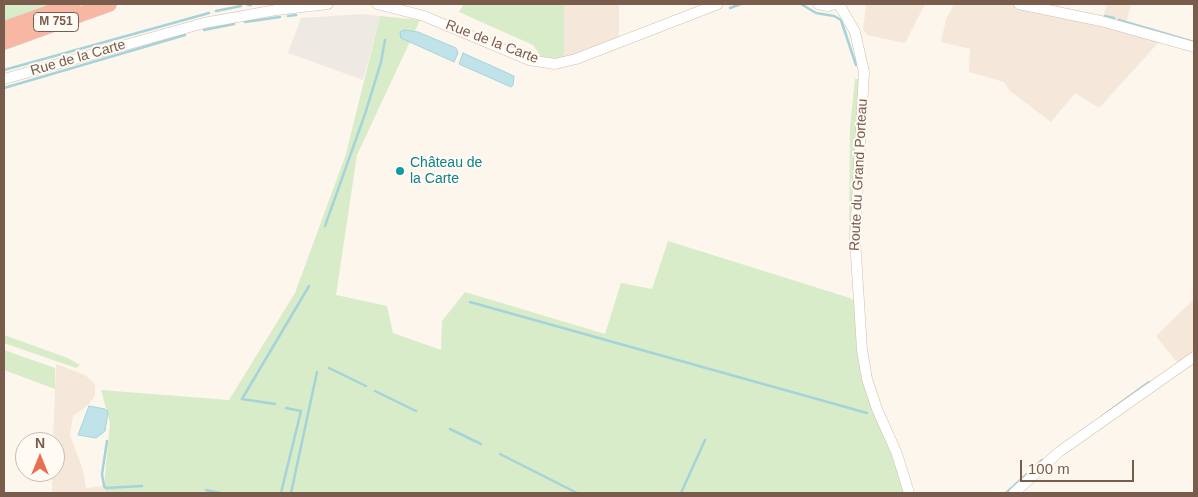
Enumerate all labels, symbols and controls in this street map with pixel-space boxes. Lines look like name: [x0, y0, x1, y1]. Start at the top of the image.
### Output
road number: M 751: [34, 13, 78, 32]
street label: Rue de la Carte: [443, 17, 541, 67]
street label: Rue de la Carte: [29, 36, 127, 80]
street label: Route du Grand Porteau: [847, 98, 871, 252]
place label: Château de la Carte: [410, 155, 482, 188]
marker: Château de la Carte: [394, 165, 406, 177]
north arrow: [15, 432, 65, 482]
text: N: [35, 435, 45, 451]
scale bar: [1023, 450, 1137, 482]
text: 100 m: [1028, 460, 1070, 477]

